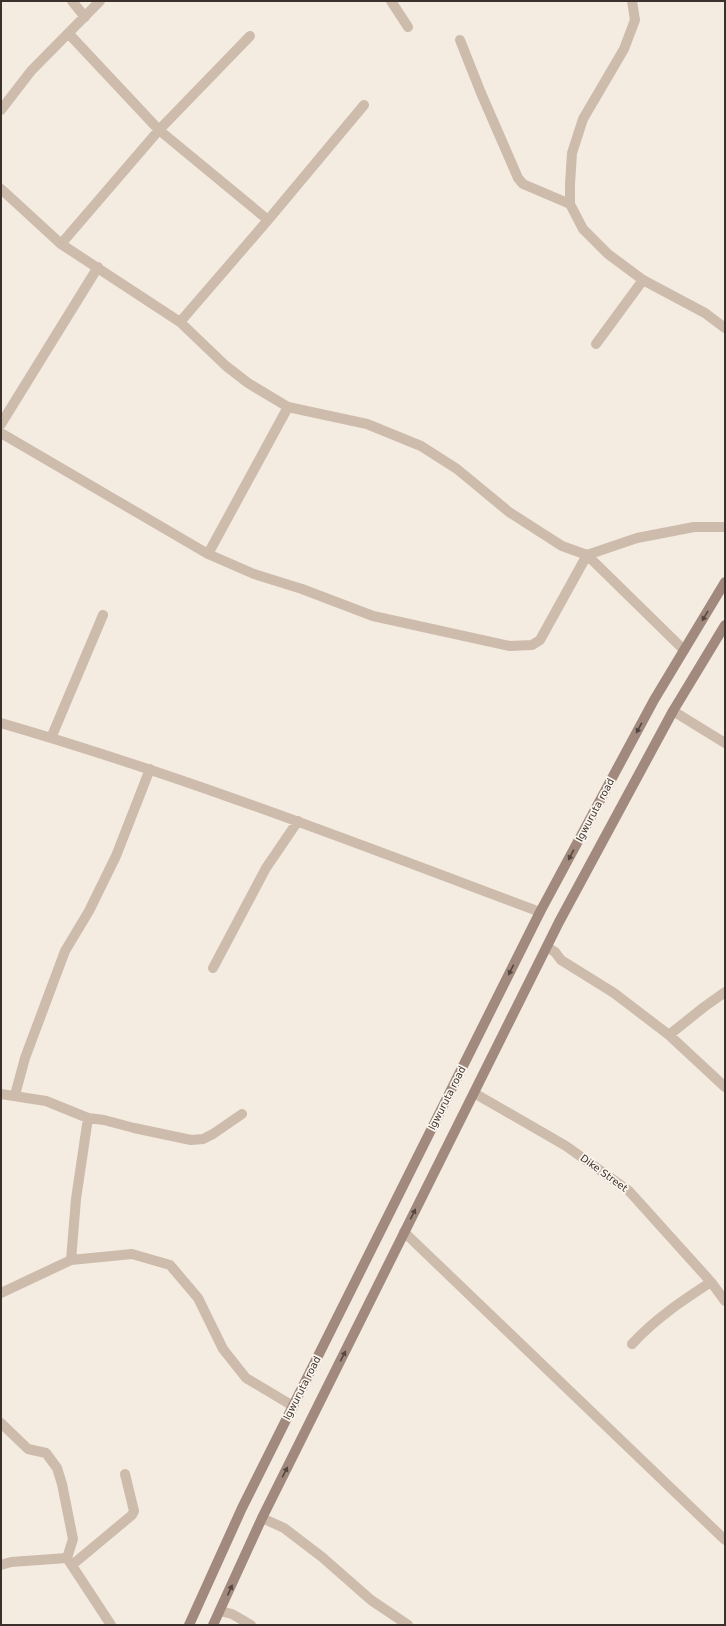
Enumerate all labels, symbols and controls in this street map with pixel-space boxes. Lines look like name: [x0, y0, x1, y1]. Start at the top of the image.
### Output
one-way arrow: [701, 610, 708, 622]
one-way arrow: [636, 722, 642, 734]
street label: Igwuruta road: [574, 777, 616, 843]
one-way arrow: [567, 849, 574, 860]
one-way arrow: [508, 964, 514, 976]
street label: Igwuruta road: [426, 1064, 468, 1132]
street label: Dike Street: [578, 1152, 630, 1194]
one-way arrow: [410, 1209, 417, 1220]
one-way arrow: [340, 1350, 346, 1361]
street label: Igwuruta road: [281, 1354, 323, 1422]
one-way arrow: [282, 1466, 288, 1478]
one-way arrow: [227, 1583, 233, 1595]

